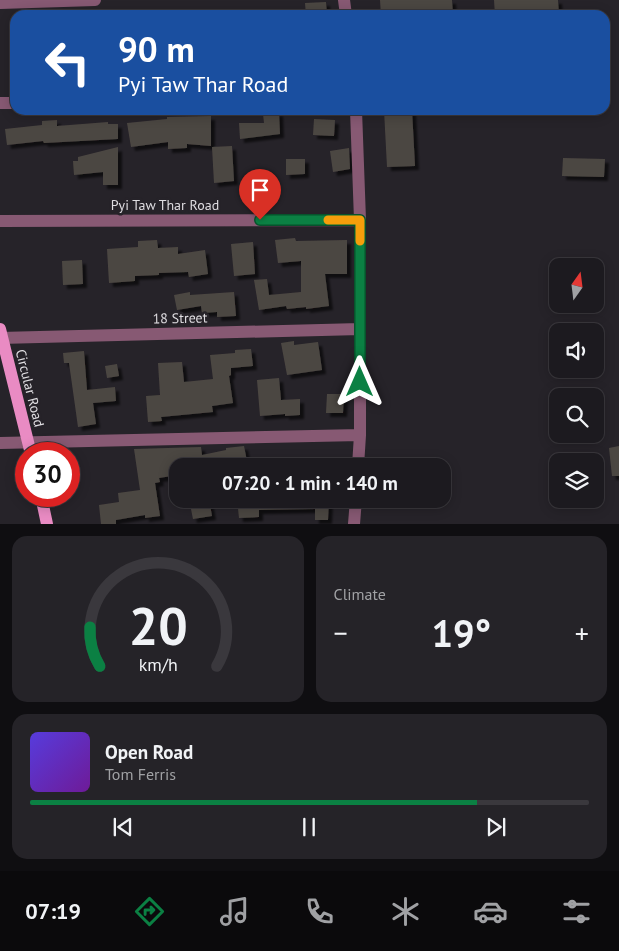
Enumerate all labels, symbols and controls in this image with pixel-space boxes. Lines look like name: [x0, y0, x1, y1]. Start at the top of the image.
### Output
text: 90 m: [118, 26, 195, 72]
icon: left: [35, 30, 100, 95]
text: Pyi Taw Thar Road: [118, 70, 288, 98]
pin: [239, 169, 281, 220]
icon: arrive: [246, 176, 274, 204]
street label: Pyi Taw Thar Road: [111, 196, 219, 214]
north arrow: [549, 258, 604, 312]
map controls: [549, 258, 604, 508]
street label: 18 Street: [152, 309, 208, 327]
button: sound: [549, 323, 604, 378]
street label: Circular Road: [12, 347, 48, 429]
position arrow: [333, 355, 385, 407]
button: search: [549, 388, 604, 443]
speed limit sign: 30: [15, 442, 80, 507]
button: layers: [549, 453, 604, 508]
text: 07:20 · 1 min · 140 m: [222, 471, 398, 495]
text: Climate: [334, 584, 386, 604]
text: 20: [128, 592, 187, 659]
text: 19°: [431, 608, 491, 657]
text: −: [334, 614, 348, 651]
text: +: [575, 614, 589, 651]
text: km/h: [138, 653, 177, 676]
text: Open Road: [105, 740, 193, 764]
text: Tom Ferris: [105, 764, 176, 784]
icon: previous: [109, 813, 137, 841]
icon: pause: [295, 813, 323, 841]
icon: next: [482, 813, 510, 841]
icon: directions: [132, 894, 167, 929]
icon: music: [217, 894, 252, 929]
icon: phone: [302, 894, 337, 929]
icon: climate: [388, 894, 423, 929]
icon: car: [473, 894, 508, 929]
icon: filters: [559, 894, 594, 929]
text: 07:19: [25, 897, 81, 925]

